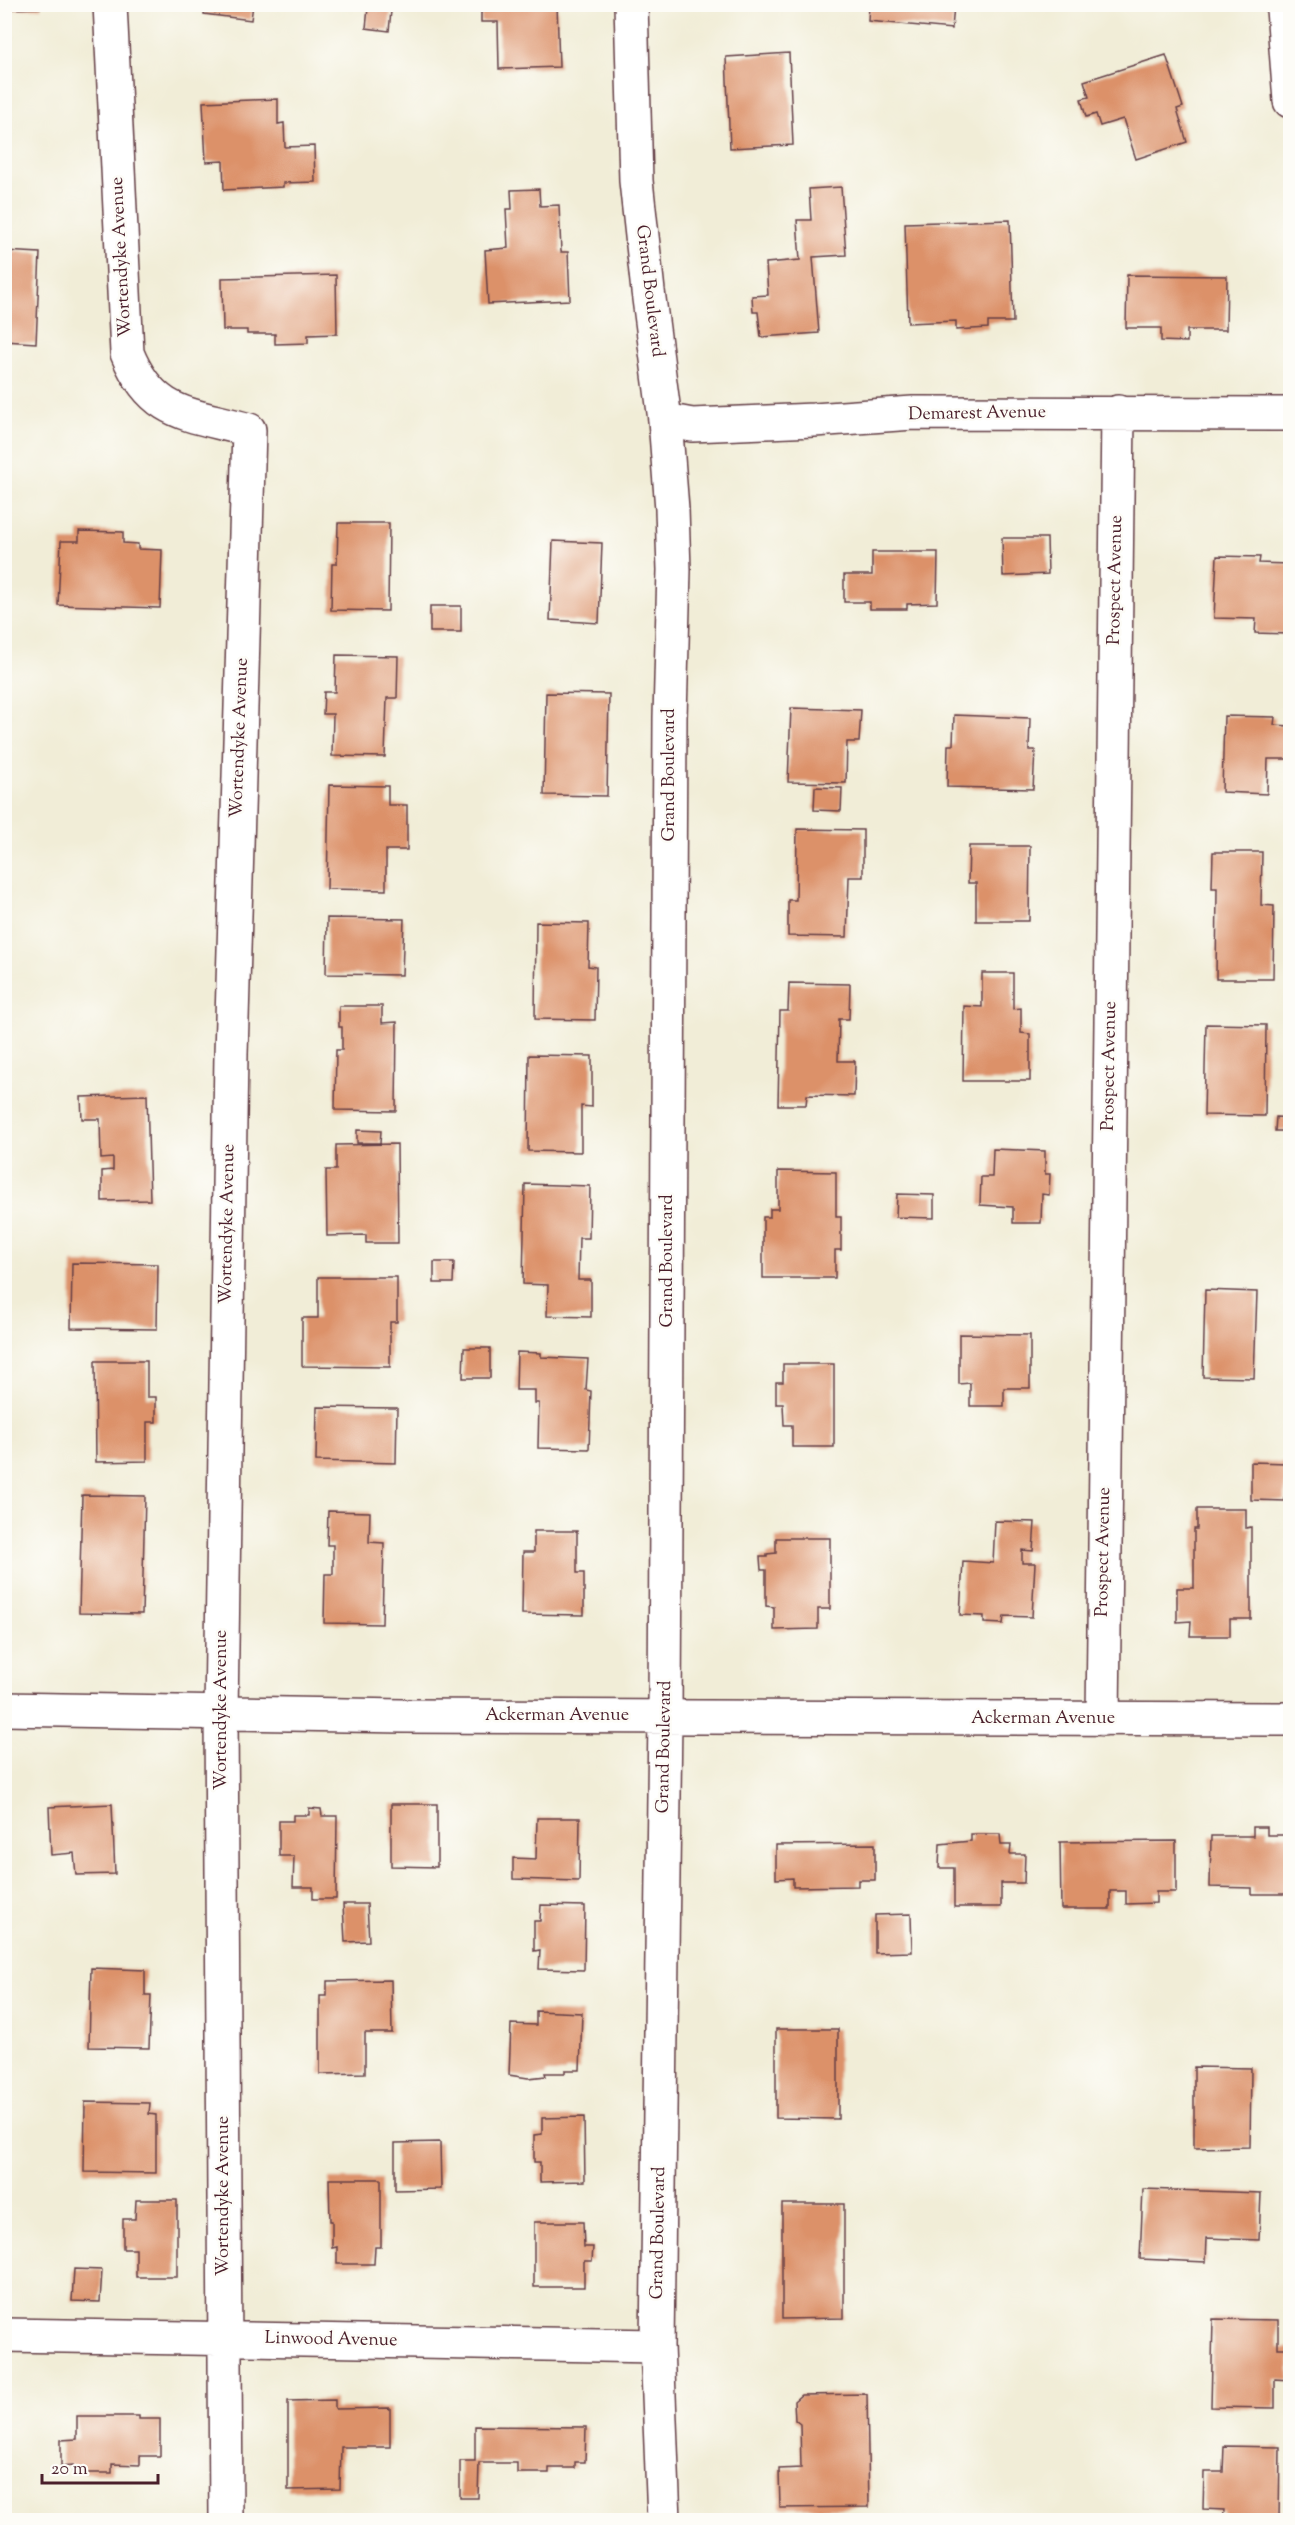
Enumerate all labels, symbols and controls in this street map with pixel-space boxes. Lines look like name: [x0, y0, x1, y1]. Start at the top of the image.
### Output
street label: Wortendyke Avenue: [105, 176, 139, 338]
street label: Grand Boulevard: [628, 223, 670, 359]
street label: Demarest Avenue: [908, 400, 1046, 428]
street label: Prospect Avenue: [1102, 515, 1130, 645]
street label: Wortendyke Avenue: [224, 657, 256, 819]
street label: Grand Boulevard: [657, 708, 683, 842]
street label: Prospect Avenue: [1096, 1001, 1124, 1131]
street label: Wortendyke Avenue: [214, 1144, 242, 1304]
street label: Grand Boulevard: [655, 1194, 681, 1328]
street label: Prospect Avenue: [1090, 1487, 1118, 1617]
street label: Wortendyke Avenue: [209, 1630, 235, 1790]
street label: Grand Boulevard: [651, 1680, 679, 1814]
street label: Ackerman Avenue: [485, 1703, 629, 1729]
street label: Ackerman Avenue: [971, 1706, 1115, 1732]
street label: Wortendyke Avenue: [211, 2116, 237, 2276]
street label: Grand Boulevard: [645, 2166, 673, 2300]
street label: Linwood Avenue: [264, 2326, 398, 2354]
scale bar: [42, 2447, 158, 2485]
text: 20 m: [51, 2457, 88, 2483]

